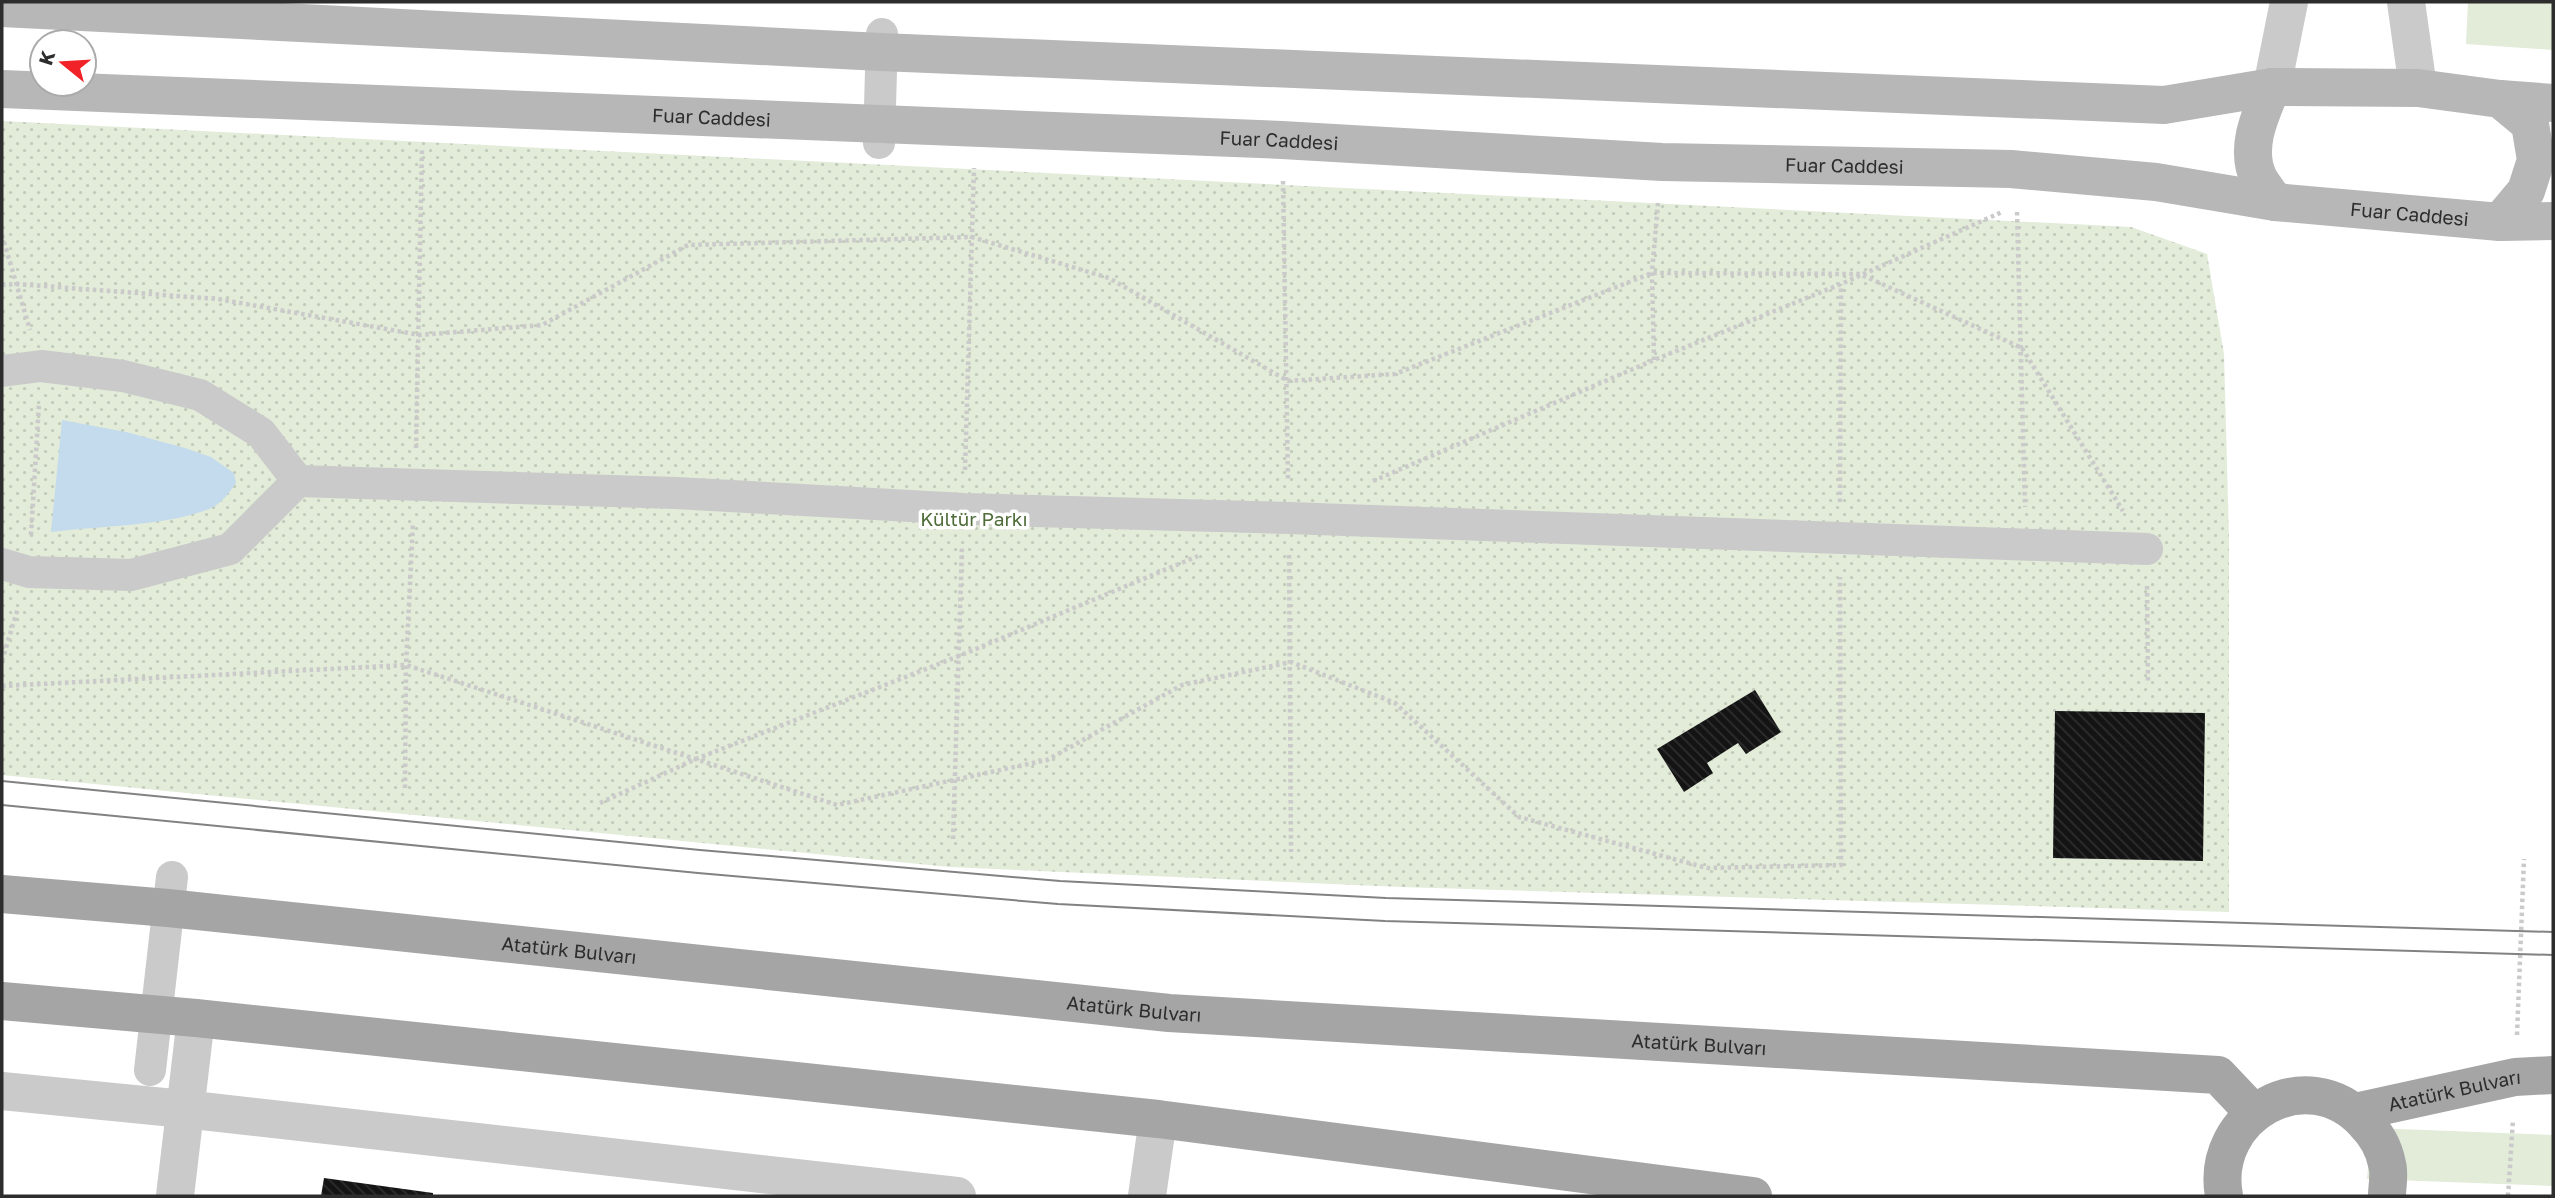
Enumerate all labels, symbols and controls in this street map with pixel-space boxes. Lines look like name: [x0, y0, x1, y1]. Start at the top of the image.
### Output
north arrow: [28, 28, 98, 98]
text: K: [33, 47, 59, 68]
street label: Fuar Caddesi: [652, 103, 771, 131]
street label: Fuar Caddesi: [1219, 126, 1339, 154]
street label: Fuar Caddesi: [1785, 152, 1904, 178]
street label: Fuar Caddesi: [2349, 197, 2470, 230]
park label: Kültür Parkı: [920, 507, 1028, 530]
street label: Atatürk Bulvarı: [501, 931, 638, 968]
street label: Atatürk Bulvarı: [1066, 990, 1202, 1026]
street label: Atatürk Bulvarı: [1631, 1028, 1767, 1059]
street label: Atatürk Bulvarı: [2386, 1065, 2522, 1115]

